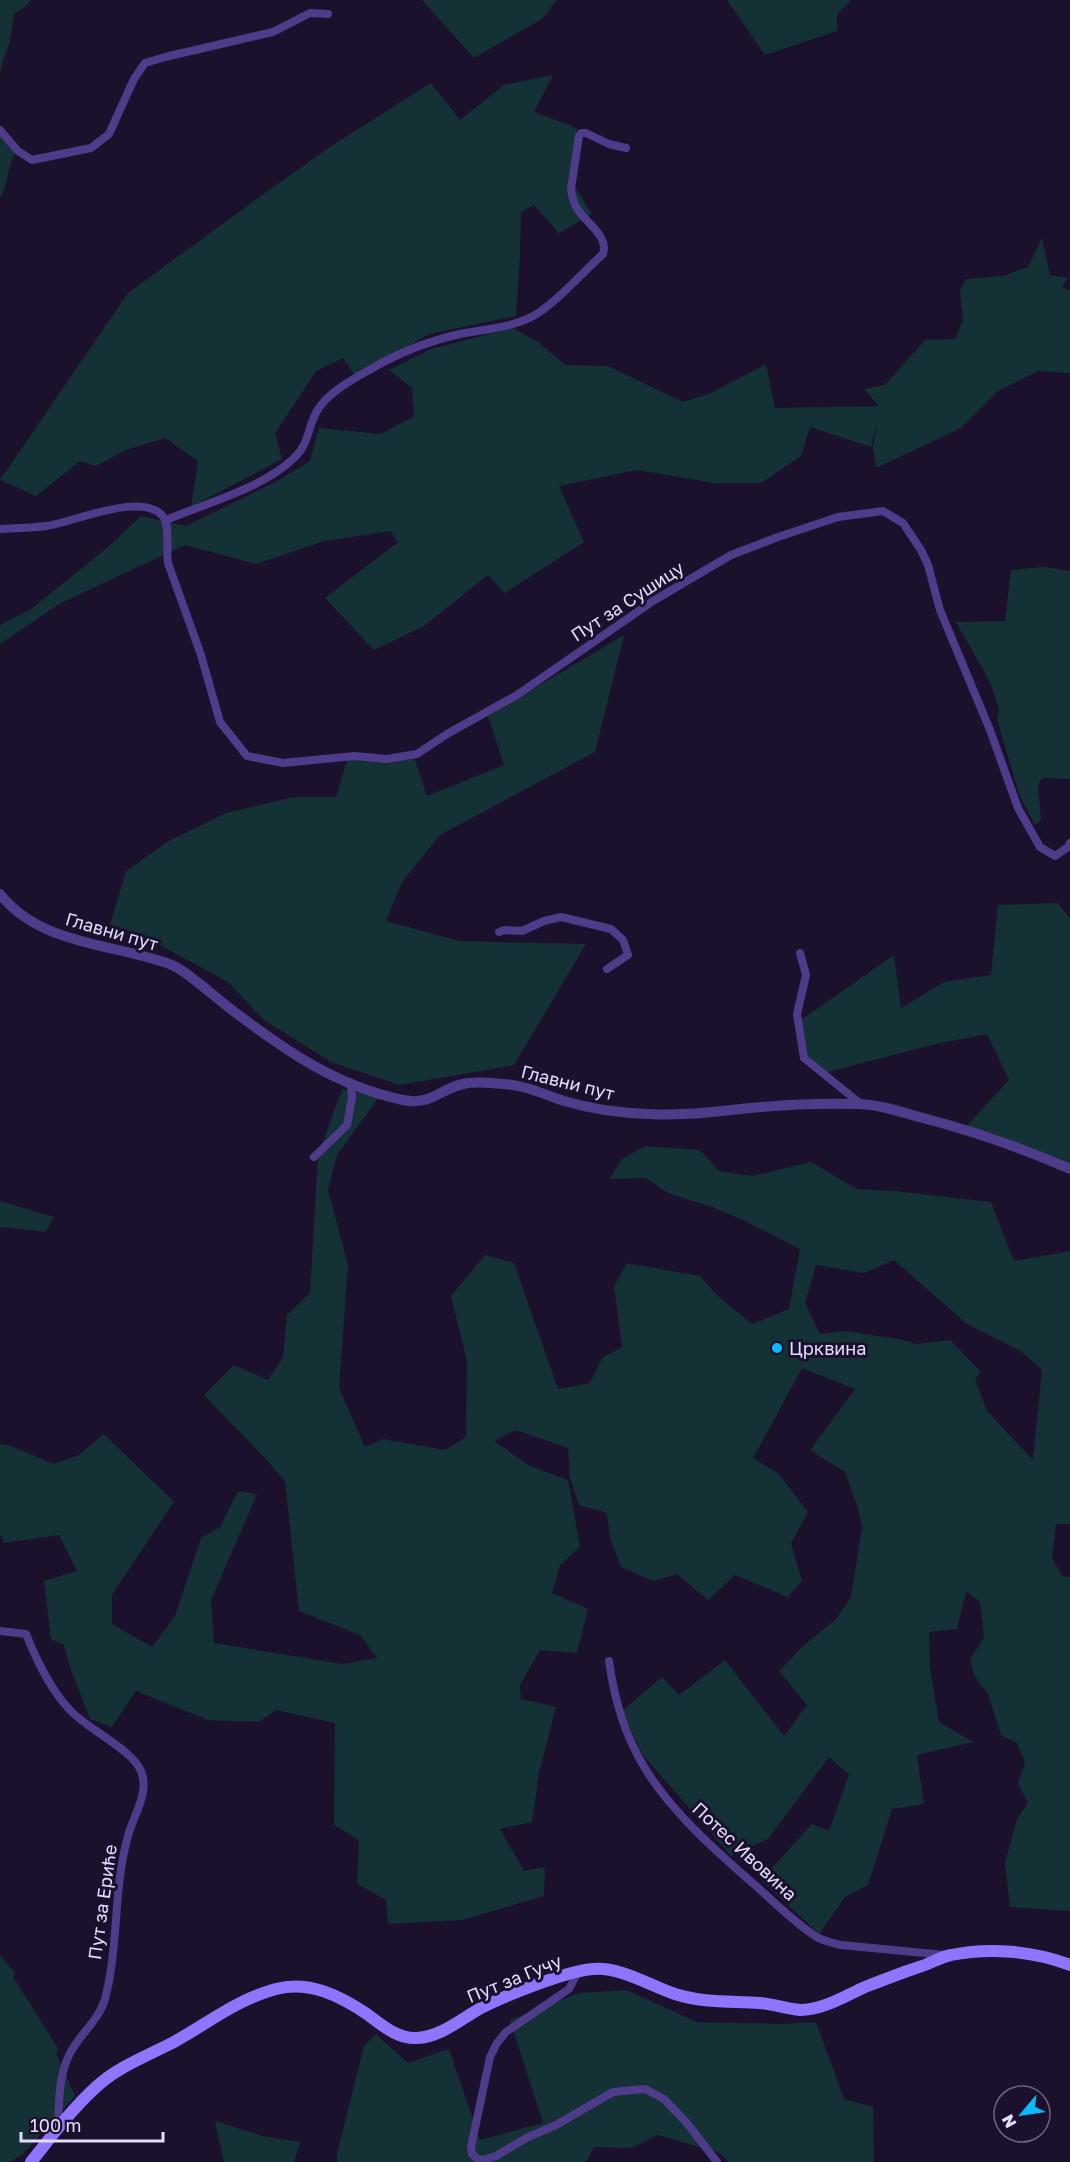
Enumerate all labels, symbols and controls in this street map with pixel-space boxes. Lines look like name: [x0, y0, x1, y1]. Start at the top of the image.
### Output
street label: Пут за Сушицу: [566, 556, 688, 646]
street label: Главни пут: [63, 907, 161, 955]
street label: Главни пут: [519, 1060, 617, 1104]
place label: Црквина: [789, 1337, 867, 1359]
marker: Црквина: [770, 1341, 784, 1355]
street label: Потес Ивовина: [688, 1797, 802, 1905]
street label: Пут за Ериће: [83, 1843, 121, 1961]
street label: Пут за Гучу: [463, 1949, 565, 2007]
north arrow: [992, 2084, 1052, 2144]
scale bar: [21, 2105, 164, 2143]
text: N: [997, 2111, 1021, 2131]
text: 100 m: [30, 2114, 81, 2136]

